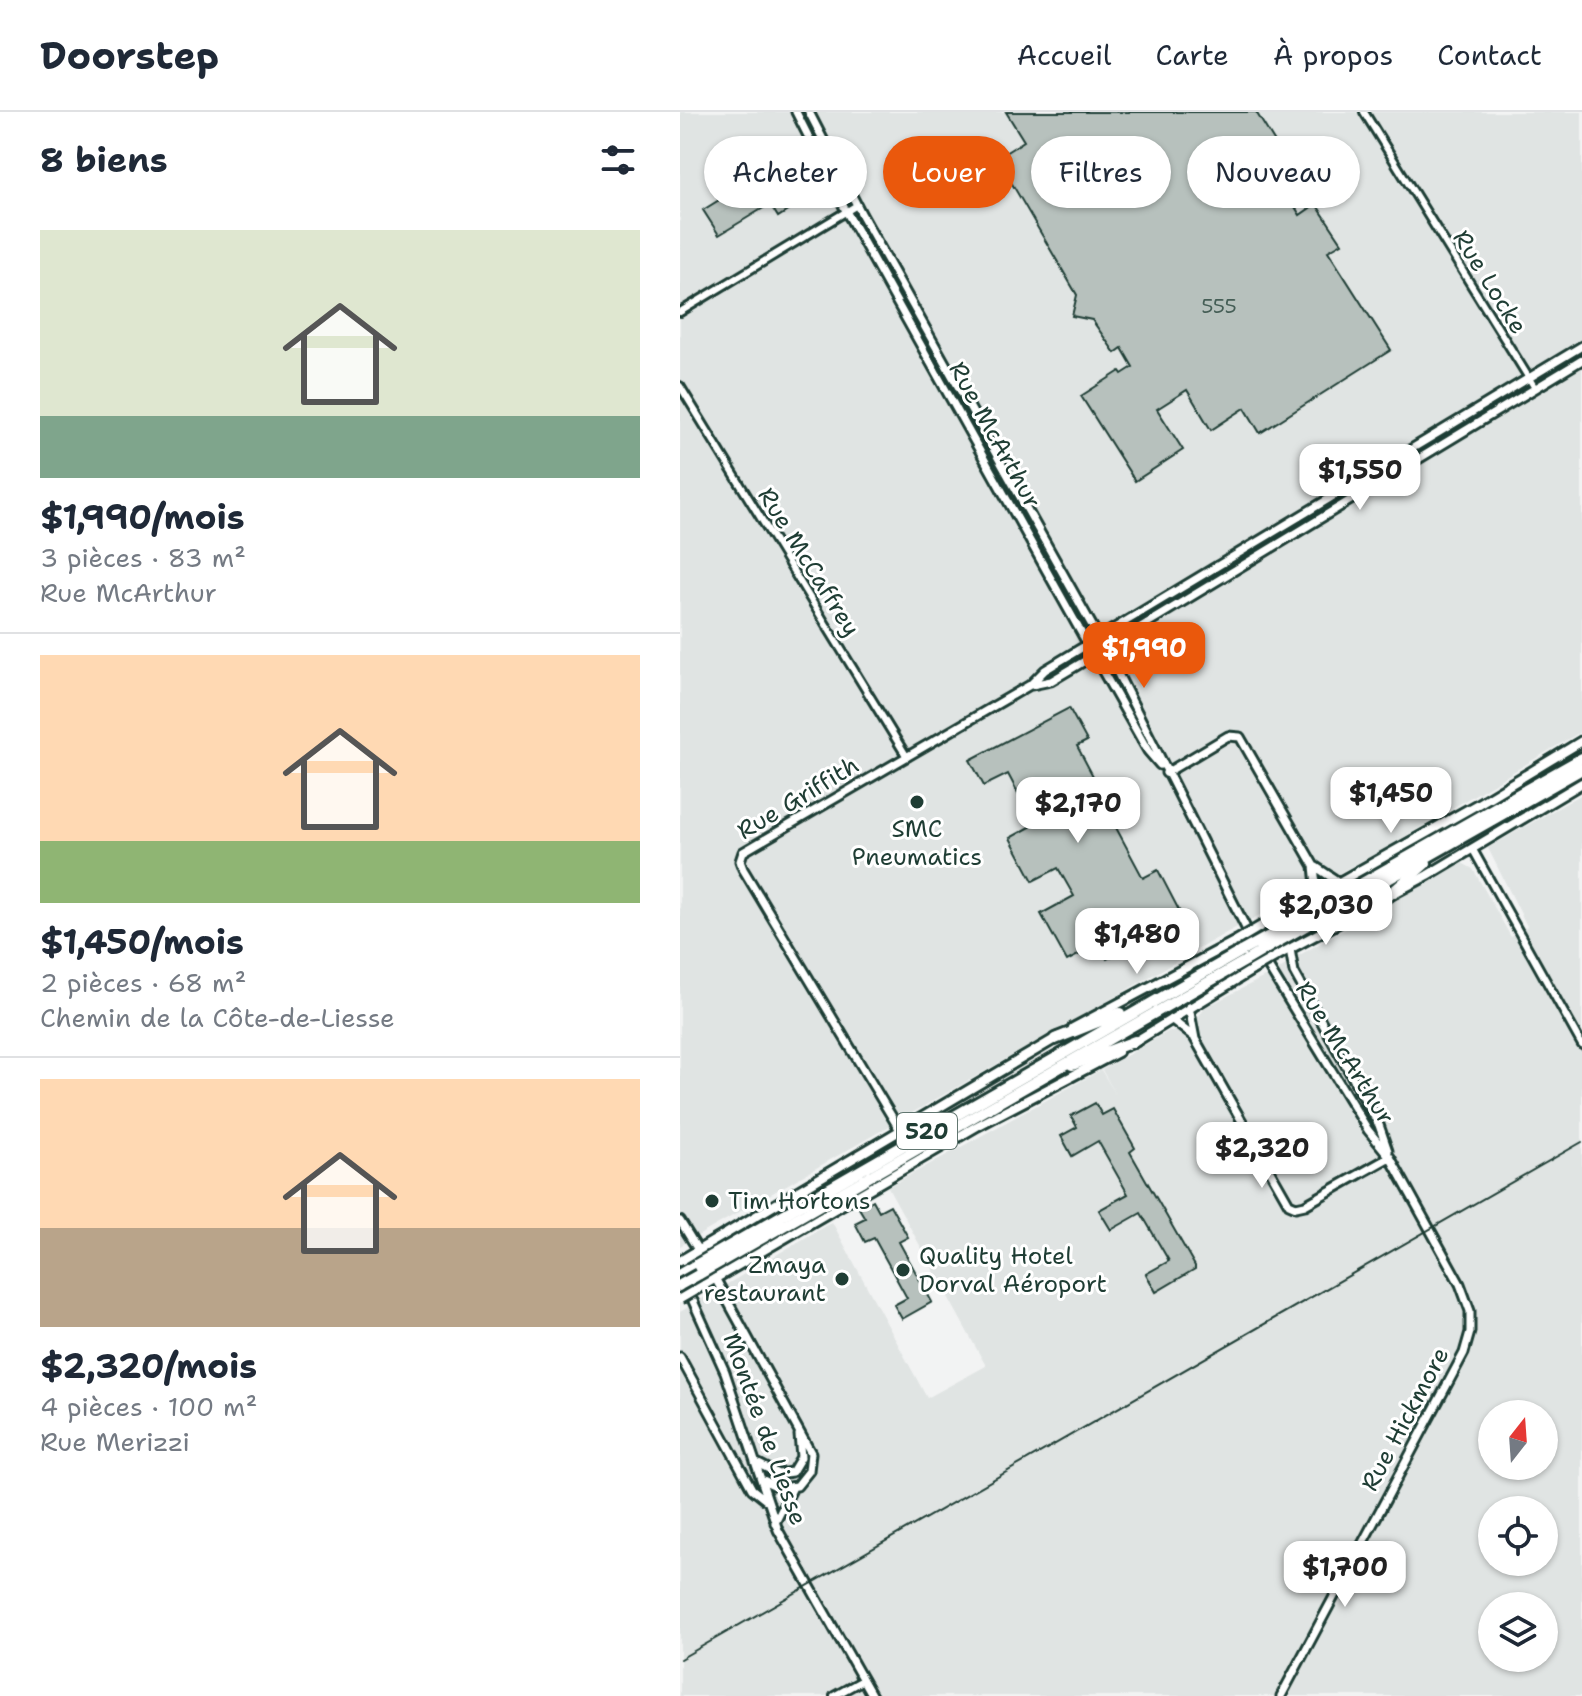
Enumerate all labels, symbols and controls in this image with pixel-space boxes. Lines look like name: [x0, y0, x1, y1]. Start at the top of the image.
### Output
text: Doorstep: [40, 30, 219, 81]
text: Accueil: [1017, 36, 1111, 74]
text: Carte: [1155, 36, 1229, 74]
text: À propos: [1273, 36, 1393, 74]
text: Contact: [1437, 36, 1542, 74]
chip: Acheter: [704, 136, 867, 208]
chip: Louer: [883, 136, 1015, 208]
chip: Filtres: [1031, 136, 1171, 208]
chip: Nouveau: [1187, 136, 1360, 208]
text: 8 biens: [40, 137, 168, 183]
icon: filters: [596, 138, 640, 182]
street label: Rue Locke: [1445, 224, 1535, 340]
icon: home: [268, 282, 412, 426]
house number: 555: [1201, 293, 1237, 319]
street label: Rue McArthur: [941, 356, 1049, 514]
pin: $1,550: [1295, 444, 1425, 512]
text: $1,550: [1317, 452, 1403, 487]
street label: Rue McCaffrey: [750, 482, 868, 642]
text: $1,990/mois: [40, 494, 245, 540]
text: 3 pièces · 83 m²: [40, 540, 246, 575]
text: Rue McArthur: [40, 575, 217, 610]
pin: $1,990: [1079, 622, 1209, 690]
text: $1,990: [1101, 630, 1187, 665]
icon: home: [268, 707, 412, 851]
street label: Rue Griffith: [731, 749, 865, 847]
pin: $1,450: [1326, 767, 1456, 835]
text: $1,450: [1348, 775, 1434, 810]
pin: $2,170: [1013, 777, 1143, 845]
text: $2,170: [1034, 785, 1122, 820]
marker: SMC Pneumatics: [908, 793, 926, 811]
place label: SMC Pneumatics: [852, 813, 982, 873]
pin: $2,030: [1261, 879, 1391, 947]
text: $2,030: [1278, 887, 1374, 922]
pin: $1,480: [1072, 908, 1202, 976]
text: $1,480: [1093, 916, 1181, 951]
text: $1,450/mois: [40, 919, 244, 965]
text: 2 pièces · 68 m²: [40, 965, 246, 1000]
street label: Rue McArthur: [1288, 975, 1402, 1131]
text: Chemin de la Côte-de-Liesse: [40, 1000, 395, 1035]
road number: 520: [897, 1113, 957, 1149]
pin: $2,320: [1197, 1122, 1327, 1190]
text: $2,320: [1214, 1130, 1310, 1165]
icon: home: [268, 1131, 412, 1275]
place label: Tim Hortons: [728, 1185, 871, 1217]
marker: Tim Hortons: [703, 1192, 721, 1210]
place label: Quality Hotel Dorval Aéroport: [919, 1240, 1107, 1300]
place label: Zmaya restaurant: [703, 1249, 826, 1309]
marker: Quality Hotel Dorval Aéroport: [894, 1261, 912, 1279]
marker: Zmaya restaurant: [833, 1270, 851, 1288]
street label: Montée de Liesse: [715, 1329, 815, 1529]
street label: Rue Hickmore: [1354, 1342, 1456, 1496]
text: $2,320/mois: [40, 1343, 257, 1389]
text: 4 pièces · 100 m²: [40, 1389, 257, 1424]
north arrow: [1478, 1400, 1558, 1480]
map controls: [1478, 1400, 1558, 1672]
text: Rue Merizzi: [40, 1424, 190, 1459]
button: locate: [1478, 1496, 1558, 1576]
pin: $1,700: [1280, 1541, 1410, 1609]
text: $1,700: [1302, 1549, 1388, 1584]
button: layers: [1478, 1592, 1558, 1672]

